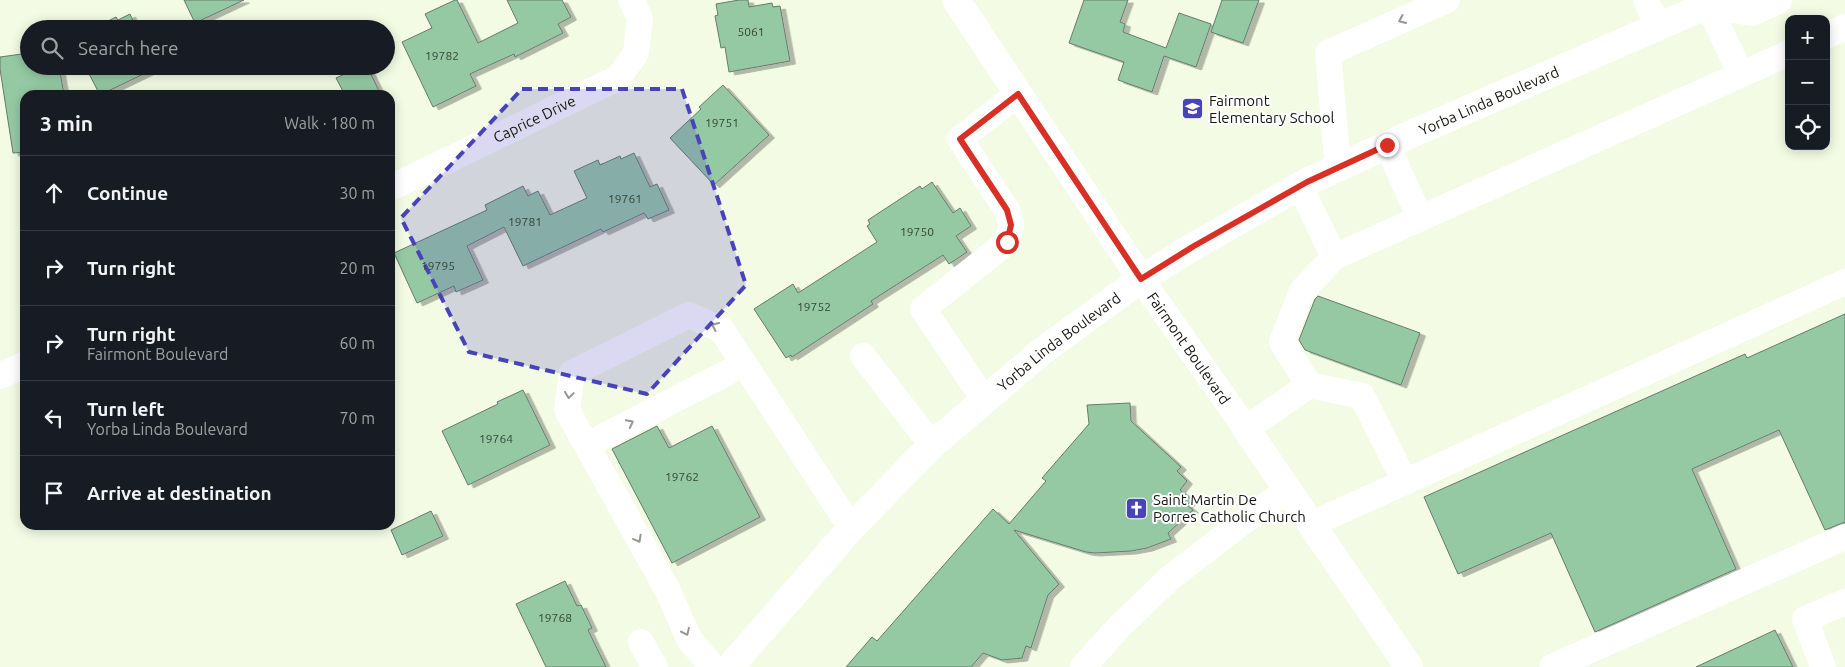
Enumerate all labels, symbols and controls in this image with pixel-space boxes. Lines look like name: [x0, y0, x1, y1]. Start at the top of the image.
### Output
one-way arrow: [1398, 14, 1407, 24]
map controls: [1785, 15, 1830, 150]
button: +: [1785, 15, 1830, 60]
search box: [20, 20, 395, 75]
house number: 5061: [737, 25, 765, 38]
icon: search: [38, 34, 66, 62]
text: Search here: [78, 37, 178, 59]
house number: 19782: [425, 49, 459, 62]
button: −: [1785, 60, 1830, 105]
street label: Yorba Linda Boulevard: [1416, 62, 1561, 138]
street label: Caprice Drive: [490, 91, 578, 146]
place label: Fairmont Elementary School: [1209, 92, 1335, 126]
school or university icon: Fairmont Elementary School: [1181, 97, 1205, 121]
button: locate: [1785, 105, 1830, 150]
text: 3 min: [40, 111, 93, 135]
text: Walk · 180 m: [284, 114, 375, 132]
house number: 19751: [705, 116, 739, 129]
route end: [1376, 134, 1399, 157]
icon: ahead: [40, 179, 68, 207]
text: Continue: [87, 182, 168, 204]
text: 30 m: [339, 184, 375, 202]
house number: 19761: [608, 192, 642, 205]
house number: 19781: [508, 215, 542, 228]
house number: 19750: [900, 225, 934, 238]
route start: [996, 231, 1019, 254]
icon: right: [40, 254, 68, 282]
text: Turn right: [87, 257, 175, 279]
text: 20 m: [339, 259, 375, 277]
house number: 19795: [421, 259, 455, 272]
street label: Yorba Linda Boulevard: [994, 289, 1123, 394]
street label: Fairmont Boulevard: [1144, 289, 1234, 407]
house number: 19752: [797, 300, 831, 313]
one-way arrow: [711, 322, 720, 333]
text: Turn right: [87, 323, 175, 345]
icon: right: [40, 329, 68, 357]
text: 60 m: [339, 334, 375, 352]
text: Fairmont Boulevard: [87, 345, 228, 363]
one-way arrow: [565, 390, 575, 399]
text: Turn left: [87, 398, 165, 420]
icon: left: [40, 404, 68, 432]
text: 70 m: [339, 409, 375, 427]
one-way arrow: [625, 419, 634, 429]
text: Yorba Linda Boulevard: [87, 420, 248, 438]
house number: 19764: [479, 432, 513, 445]
house number: 19762: [665, 470, 699, 483]
icon: arrive: [40, 479, 68, 507]
text: Arrive at destination: [87, 482, 272, 504]
place label: Saint Martin De Porres Catholic Church: [1153, 491, 1306, 525]
church icon: Saint Martin De Porres Catholic Church: [1125, 496, 1149, 520]
one-way arrow: [632, 533, 642, 542]
house number: 19768: [538, 611, 572, 624]
one-way arrow: [680, 627, 690, 636]

